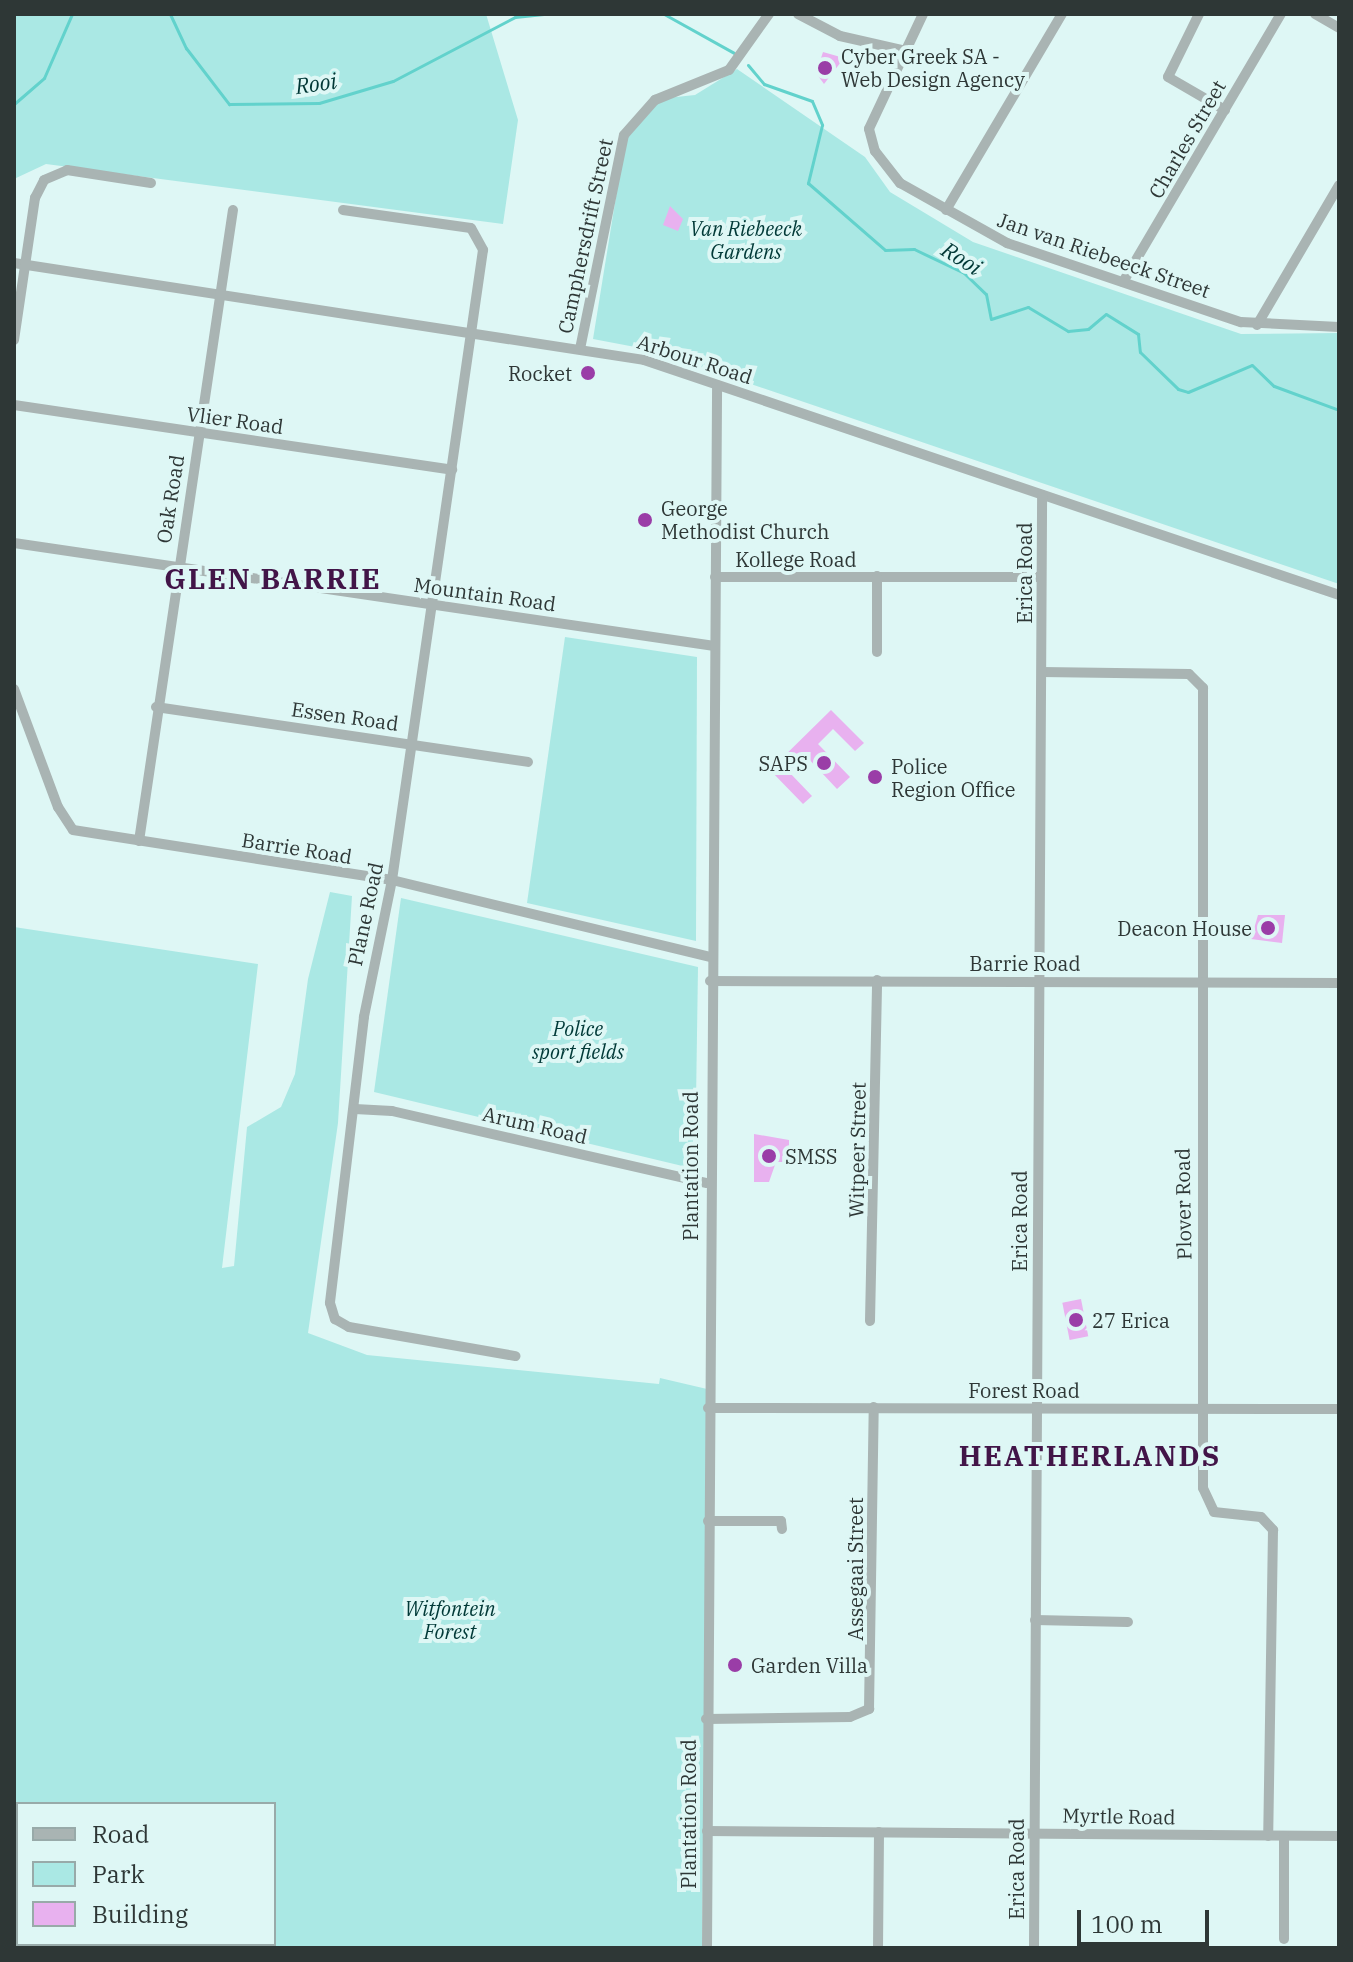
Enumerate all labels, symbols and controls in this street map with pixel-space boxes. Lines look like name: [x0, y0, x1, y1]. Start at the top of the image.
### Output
place label: Cyber Greek SA - Web Design Agency: [841, 44, 1025, 91]
marker: Cyber Greek SA - Web Design Agency: [816, 59, 834, 77]
water label: Rooi: [293, 67, 339, 99]
street label: Charles Street: [1143, 76, 1231, 202]
street label: Camphersdrift Street: [553, 136, 617, 336]
street label: Jan van Riebeeck Street: [995, 207, 1213, 303]
park label: Van Riebeeck Gardens: [690, 216, 802, 263]
water label: Rooi: [937, 236, 987, 280]
street label: Arbour Road: [634, 329, 756, 389]
place label: Rocket: [508, 361, 572, 385]
marker: Rocket: [579, 364, 597, 382]
street label: Vlier Road: [185, 401, 285, 439]
street label: Oak Road: [151, 453, 189, 545]
place label: George Methodist Church: [661, 496, 829, 543]
marker: George Methodist Church: [636, 511, 654, 529]
street label: Erica Road: [1012, 522, 1036, 624]
street label: Kollege Road: [735, 547, 857, 571]
district label: GLEN BARRIE: [164, 562, 382, 596]
street label: Mountain Road: [412, 572, 558, 616]
street label: Essen Road: [290, 697, 400, 735]
place label: SAPS: [758, 751, 808, 775]
marker: SAPS: [815, 754, 833, 772]
place label: Police Region Office: [891, 754, 1015, 801]
marker: Police Region Office: [866, 768, 884, 786]
street label: Barrie Road: [240, 827, 354, 869]
street label: Plane Road: [342, 860, 388, 968]
place label: Deacon House: [1117, 916, 1252, 940]
marker: Deacon House: [1259, 919, 1277, 937]
street label: Barrie Road: [969, 951, 1081, 975]
park label: Police sport fields: [532, 1017, 624, 1064]
street label: Witpeer Street: [844, 1082, 870, 1218]
street label: Plantation Road: [678, 1091, 702, 1241]
street label: Arum Road: [480, 1101, 590, 1149]
place label: SMSS: [785, 1144, 838, 1168]
marker: SMSS: [760, 1147, 778, 1165]
street label: Plover Road: [1170, 1148, 1196, 1260]
street label: Erica Road: [1007, 1170, 1031, 1272]
place label: 27 Erica: [1092, 1308, 1170, 1332]
marker: 27 Erica: [1067, 1311, 1085, 1329]
street label: Forest Road: [968, 1378, 1080, 1402]
district label: HEATHERLANDS: [959, 1439, 1221, 1473]
street label: Assegaai Street: [843, 1497, 867, 1641]
park label: Witfontein Forest: [404, 1596, 496, 1643]
place label: Garden Villa: [751, 1653, 868, 1677]
marker: Garden Villa: [726, 1656, 744, 1674]
street label: Plantation Road: [676, 1739, 700, 1889]
legend: [16, 1802, 276, 1946]
street label: Myrtle Road: [1062, 1803, 1176, 1829]
text: Road: [92, 1818, 149, 1850]
street label: Erica Road: [1004, 1818, 1028, 1920]
text: Park: [92, 1858, 144, 1890]
scale bar: [1081, 1894, 1213, 1944]
text: Building: [92, 1898, 188, 1930]
text: 100 m: [1091, 1908, 1163, 1940]

